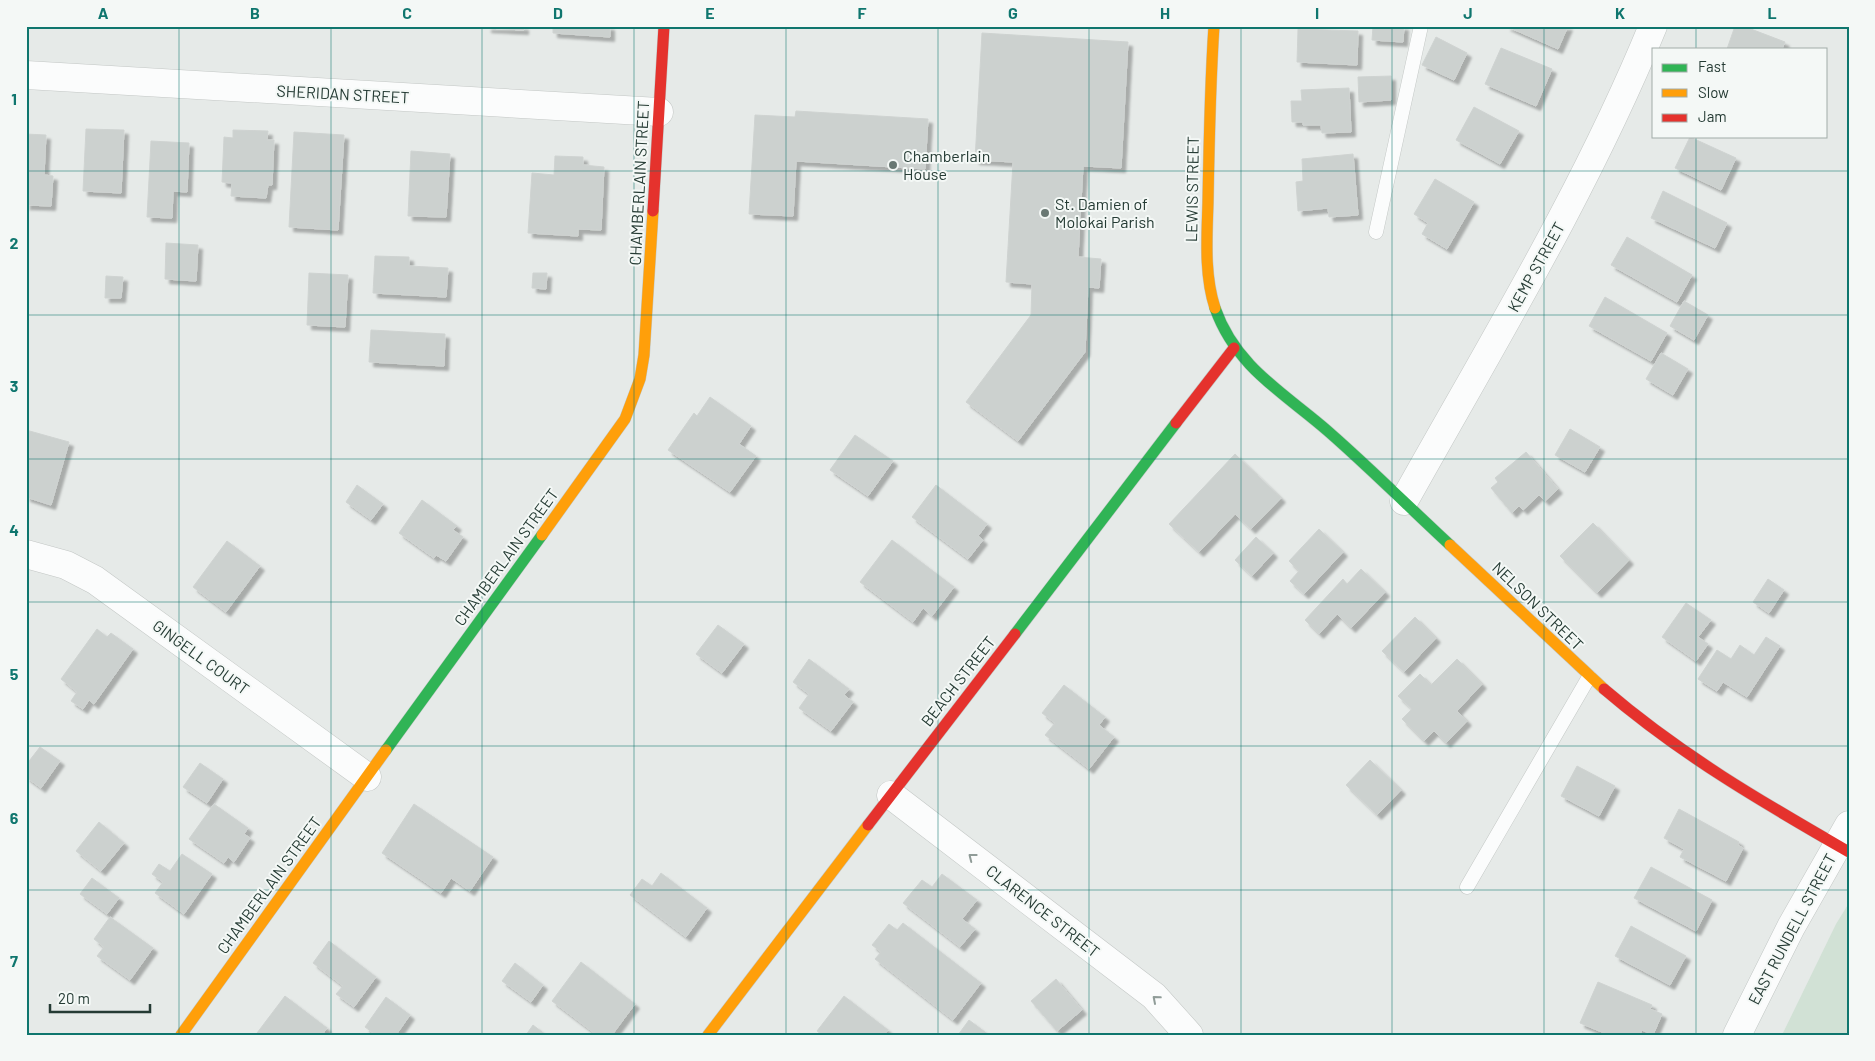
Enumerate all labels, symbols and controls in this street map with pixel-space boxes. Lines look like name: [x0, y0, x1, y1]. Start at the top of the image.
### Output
text: A: [98, 3, 109, 22]
text: B: [250, 3, 260, 22]
text: C: [402, 3, 412, 22]
text: D: [553, 3, 563, 22]
text: E: [705, 3, 715, 22]
text: F: [858, 3, 867, 22]
text: G: [1008, 3, 1018, 22]
text: H: [1160, 3, 1170, 22]
text: I: [1315, 3, 1319, 22]
text: J: [1463, 3, 1473, 22]
text: K: [1615, 3, 1625, 22]
text: L: [1767, 3, 1777, 22]
legend: [1652, 48, 1828, 138]
text: Fast: [1698, 57, 1726, 75]
street label: SHERIDAN STREET: [276, 81, 410, 106]
text: Slow: [1698, 83, 1729, 101]
text: 1: [11, 89, 17, 108]
street label: CHAMBERLAIN STREET: [625, 100, 652, 266]
text: Jam: [1698, 107, 1727, 125]
street label: LEWIS STREET: [1181, 136, 1202, 242]
place label: Chamberlain House: [903, 146, 990, 183]
marker: Chamberlain House: [887, 159, 899, 171]
place label: St. Damien of Molokai Parish: [1055, 194, 1155, 231]
marker: St. Damien of Molokai Parish: [1039, 207, 1051, 219]
street label: KEMP STREET: [1503, 218, 1568, 315]
text: 2: [10, 233, 19, 252]
text: 3: [10, 376, 18, 395]
street label: CHAMBERLAIN STREET: [449, 484, 562, 629]
text: 4: [9, 520, 19, 539]
street label: NELSON STREET: [1489, 557, 1588, 654]
street label: GINGELL COURT: [149, 615, 253, 698]
street label: BEACH STREET: [917, 632, 999, 729]
text: 5: [10, 664, 19, 683]
text: 6: [10, 808, 19, 827]
street label: CHAMBERLAIN STREET: [212, 812, 325, 957]
street label: EAST RUNDELL STREET: [1744, 850, 1839, 1007]
one-way arrow: [969, 854, 978, 862]
street label: CLARENCE STREET: [983, 861, 1104, 961]
text: 7: [10, 951, 18, 970]
scale bar: [50, 981, 150, 1013]
text: 20 m: [58, 989, 90, 1007]
one-way arrow: [1153, 996, 1162, 1004]

